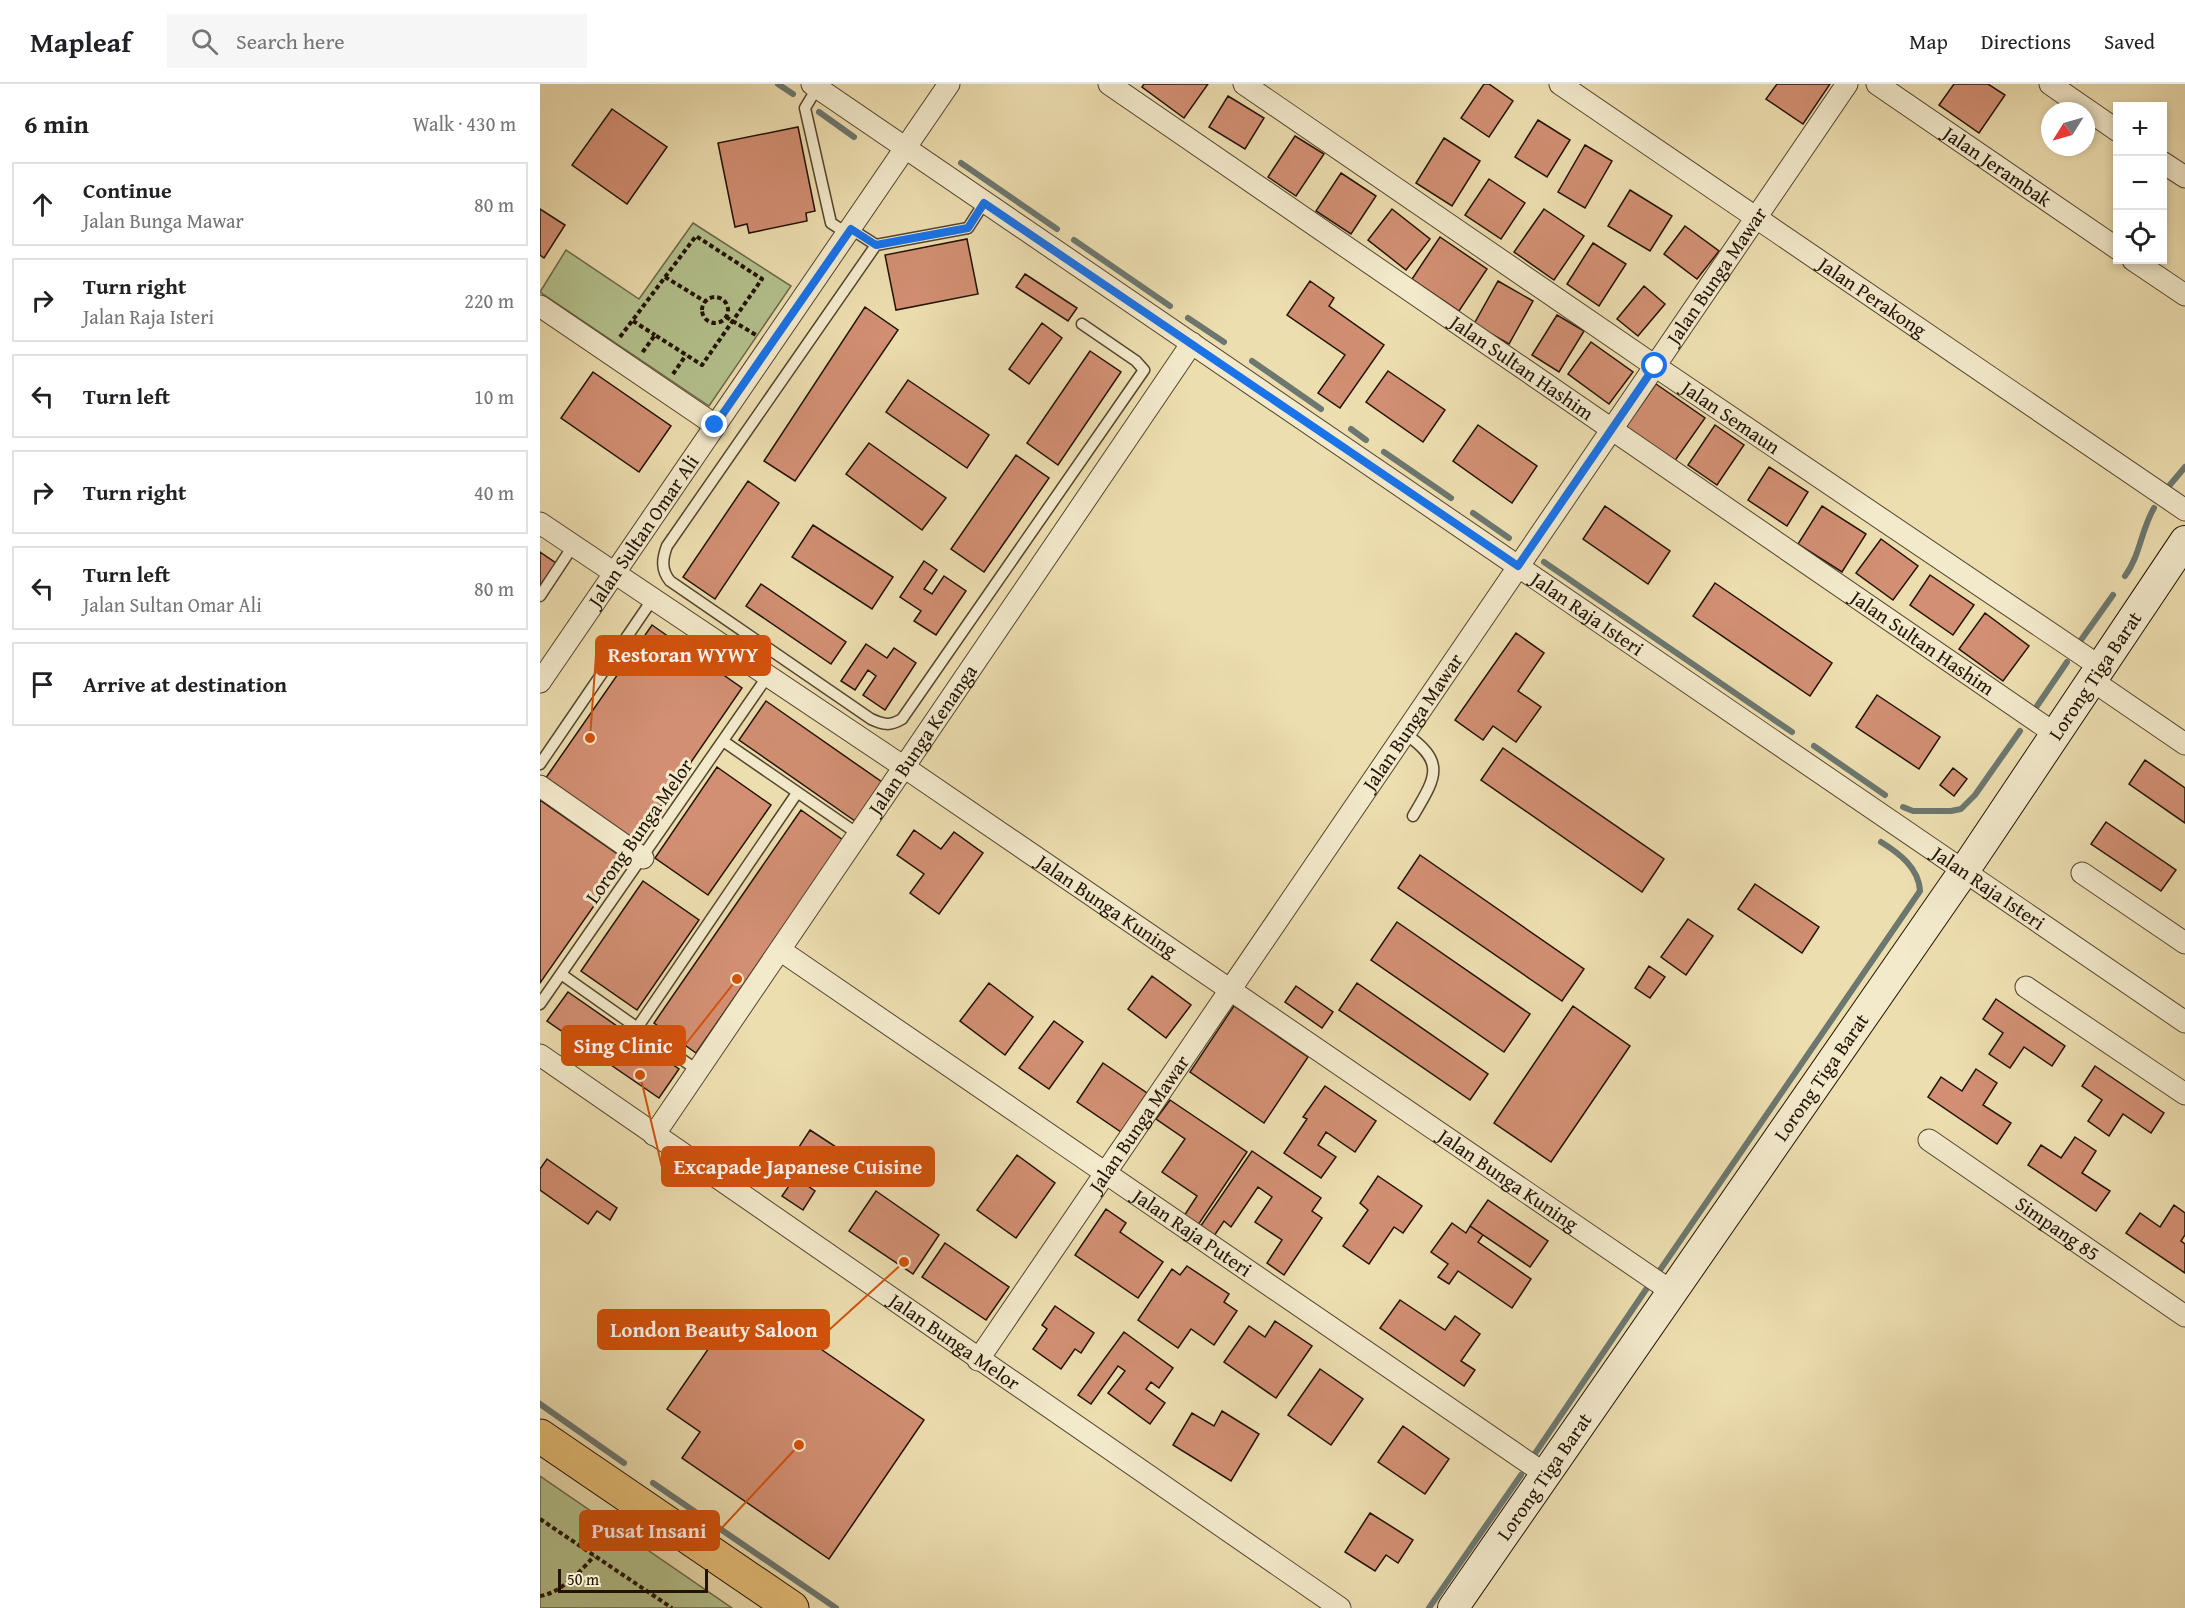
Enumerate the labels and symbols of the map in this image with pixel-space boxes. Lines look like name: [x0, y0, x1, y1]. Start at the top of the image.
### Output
north arrow: [2041, 102, 2095, 156]
street label: Jalan Jerambak: [1935, 117, 2059, 214]
street label: Jalan Bunga Mawar: [1657, 201, 1773, 352]
street label: Jalan Perakong: [1810, 248, 1933, 344]
street label: Jalan Sultan Hashim: [1442, 306, 1601, 427]
route start: [1641, 352, 1667, 378]
street label: Jalan Semaun: [1674, 371, 1786, 461]
route end: [701, 411, 727, 437]
street label: Jalan Sultan Omar Ali: [579, 448, 706, 615]
street label: Jalan Raja Isteri: [1523, 563, 1650, 662]
street label: Jalan Sultan Hashim: [1843, 581, 2001, 702]
street label: Lorong Tiga Barat: [2041, 605, 2148, 746]
callout: Restoran WYWY: [596, 636, 770, 675]
text: Restoran WYWY: [608, 639, 758, 670]
street label: Jalan Bunga Mawar: [1353, 647, 1469, 799]
street label: Jalan Bunga Kenanga: [859, 658, 984, 823]
street label: Lorong Bunga Melor: [578, 752, 699, 909]
street label: Jalan Raja Isteri: [1924, 837, 2052, 937]
street label: Jalan Bunga Kuning: [1029, 845, 1183, 964]
street label: Lorong Tiga Barat: [1766, 1007, 1875, 1147]
callout: Sing Clinic: [562, 1026, 685, 1065]
text: Sing Clinic: [573, 1030, 673, 1061]
street label: Jalan Bunga Mawar: [1080, 1049, 1196, 1200]
street label: Jalan Bunga Kuning: [1430, 1119, 1585, 1238]
callout: Excapade Japanese Cuisine: [662, 1147, 934, 1186]
text: Excapade Japanese Cuisine: [674, 1151, 922, 1182]
street label: Jalan Raja Puteri: [1125, 1179, 1258, 1283]
street label: Simpang 85: [2010, 1189, 2106, 1267]
street label: Jalan Bunga Melor: [881, 1284, 1026, 1397]
callout: London Beauty Saloon: [598, 1310, 829, 1349]
text: London Beauty Saloon: [610, 1314, 818, 1345]
street label: Lorong Tiga Barat: [1489, 1406, 1598, 1546]
callout: Pusat Insani: [580, 1511, 719, 1550]
text: Pusat Insani: [592, 1515, 707, 1546]
scale bar: [558, 1566, 708, 1594]

